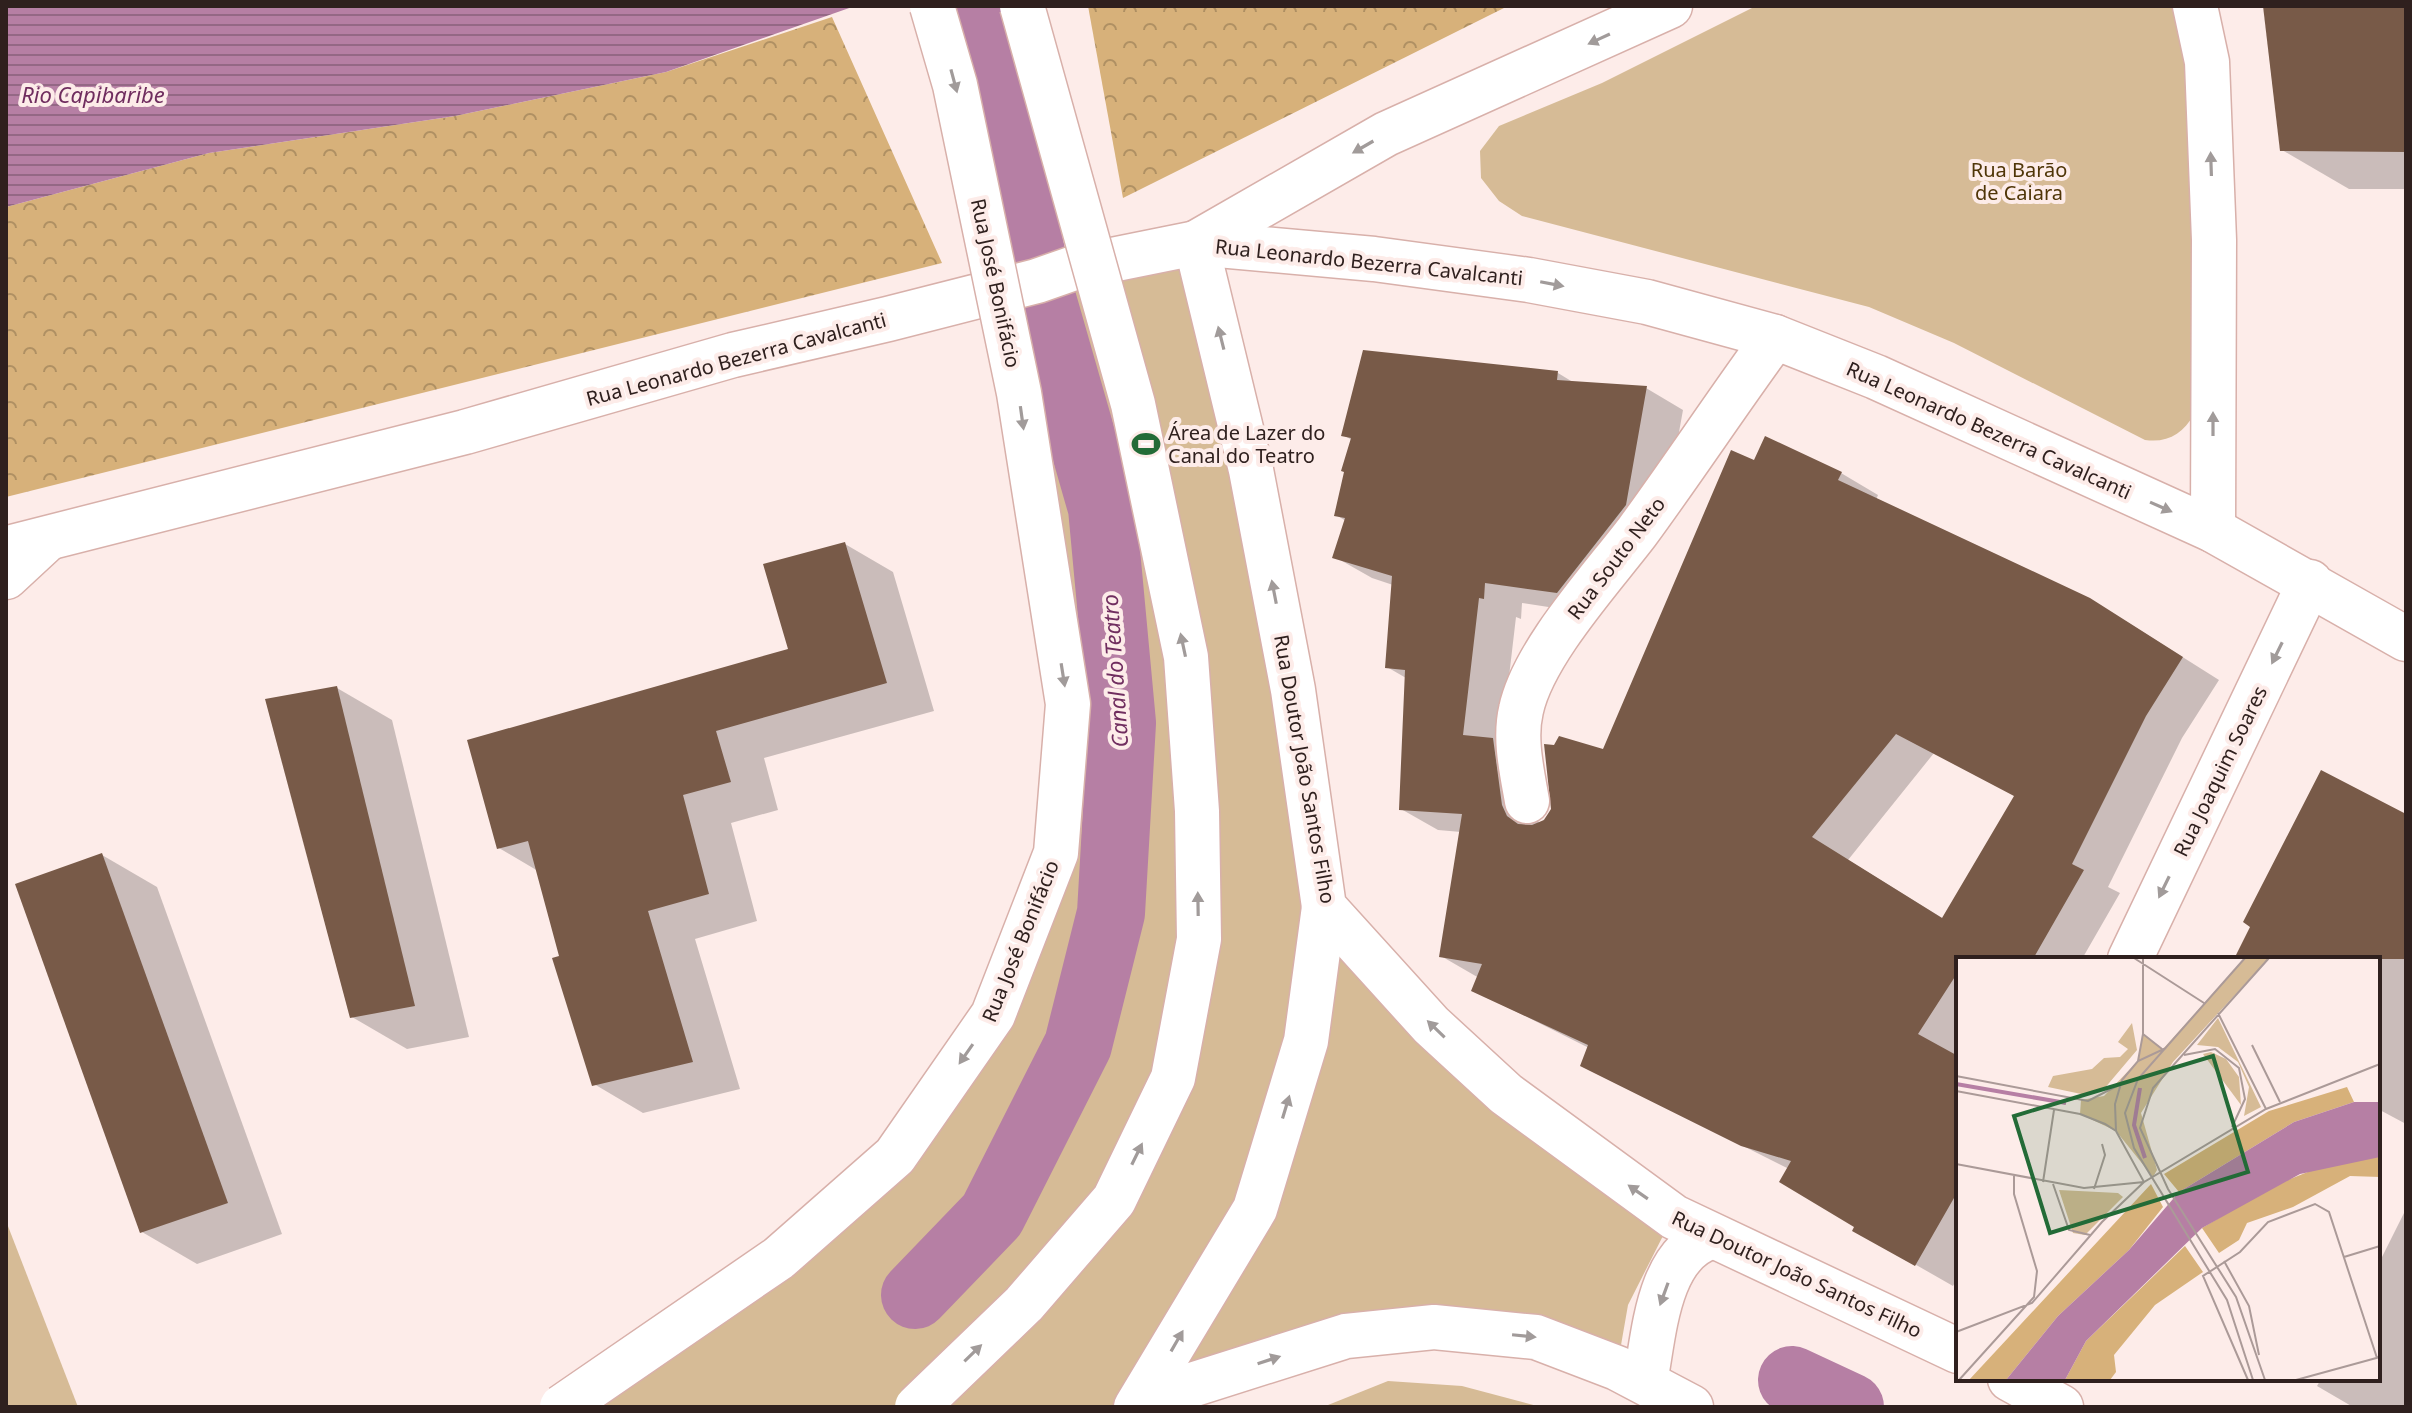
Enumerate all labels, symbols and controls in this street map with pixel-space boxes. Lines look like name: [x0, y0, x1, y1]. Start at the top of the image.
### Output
one-way arrow: [1588, 32, 1611, 46]
one-way arrow: [948, 68, 960, 93]
water label: Rio Capibaribe: [21, 79, 165, 109]
one-way arrow: [1352, 140, 1374, 154]
one-way arrow: [2205, 151, 2218, 176]
park label: Rua Barão de Caiara: [1971, 156, 2067, 206]
street label: Rua José Bonifácio: [965, 196, 1027, 370]
street label: Rua Leonardo Bezerra Cavalcanti: [1214, 232, 1524, 292]
one-way arrow: [1539, 279, 1564, 291]
street label: Rua Leonardo Bezerra Cavalcanti: [583, 306, 889, 412]
one-way arrow: [1214, 325, 1226, 350]
street label: Rua Leonardo Bezerra Cavalcanti: [1842, 355, 2136, 505]
one-way arrow: [1016, 406, 1029, 431]
one-way arrow: [2207, 411, 2219, 436]
place label: Área de Lazer do Canal do Teatro: [1168, 419, 1325, 469]
sports icon: Área de Lazer do Canal do Teatro: [1131, 429, 1161, 459]
street label: Rua Souto Neto: [1561, 491, 1671, 625]
one-way arrow: [2149, 500, 2173, 514]
one-way arrow: [1268, 579, 1280, 604]
water label: Canal do Teatro: [1094, 593, 1134, 749]
one-way arrow: [1177, 632, 1189, 657]
street label: Rua Doutor João Santos Filho: [1268, 632, 1342, 906]
one-way arrow: [2270, 641, 2284, 664]
one-way arrow: [1057, 663, 1069, 688]
street label: Rua Joaquim Soares: [2167, 681, 2273, 861]
street label: Rua José Bonifácio: [975, 856, 1065, 1026]
one-way arrow: [2157, 876, 2171, 899]
one-way arrow: [1192, 891, 1204, 916]
inset map: [1956, 957, 2380, 1381]
one-way arrow: [1427, 1020, 1446, 1039]
one-way arrow: [959, 1043, 974, 1064]
one-way arrow: [1280, 1094, 1293, 1118]
one-way arrow: [1130, 1142, 1144, 1165]
one-way arrow: [1627, 1185, 1648, 1200]
street label: Rua Doutor João Santos Filho: [1668, 1204, 1926, 1344]
one-way arrow: [1657, 1282, 1670, 1306]
one-way arrow: [1512, 1329, 1537, 1342]
one-way arrow: [1170, 1330, 1184, 1352]
one-way arrow: [963, 1344, 982, 1363]
one-way arrow: [1257, 1354, 1281, 1366]

